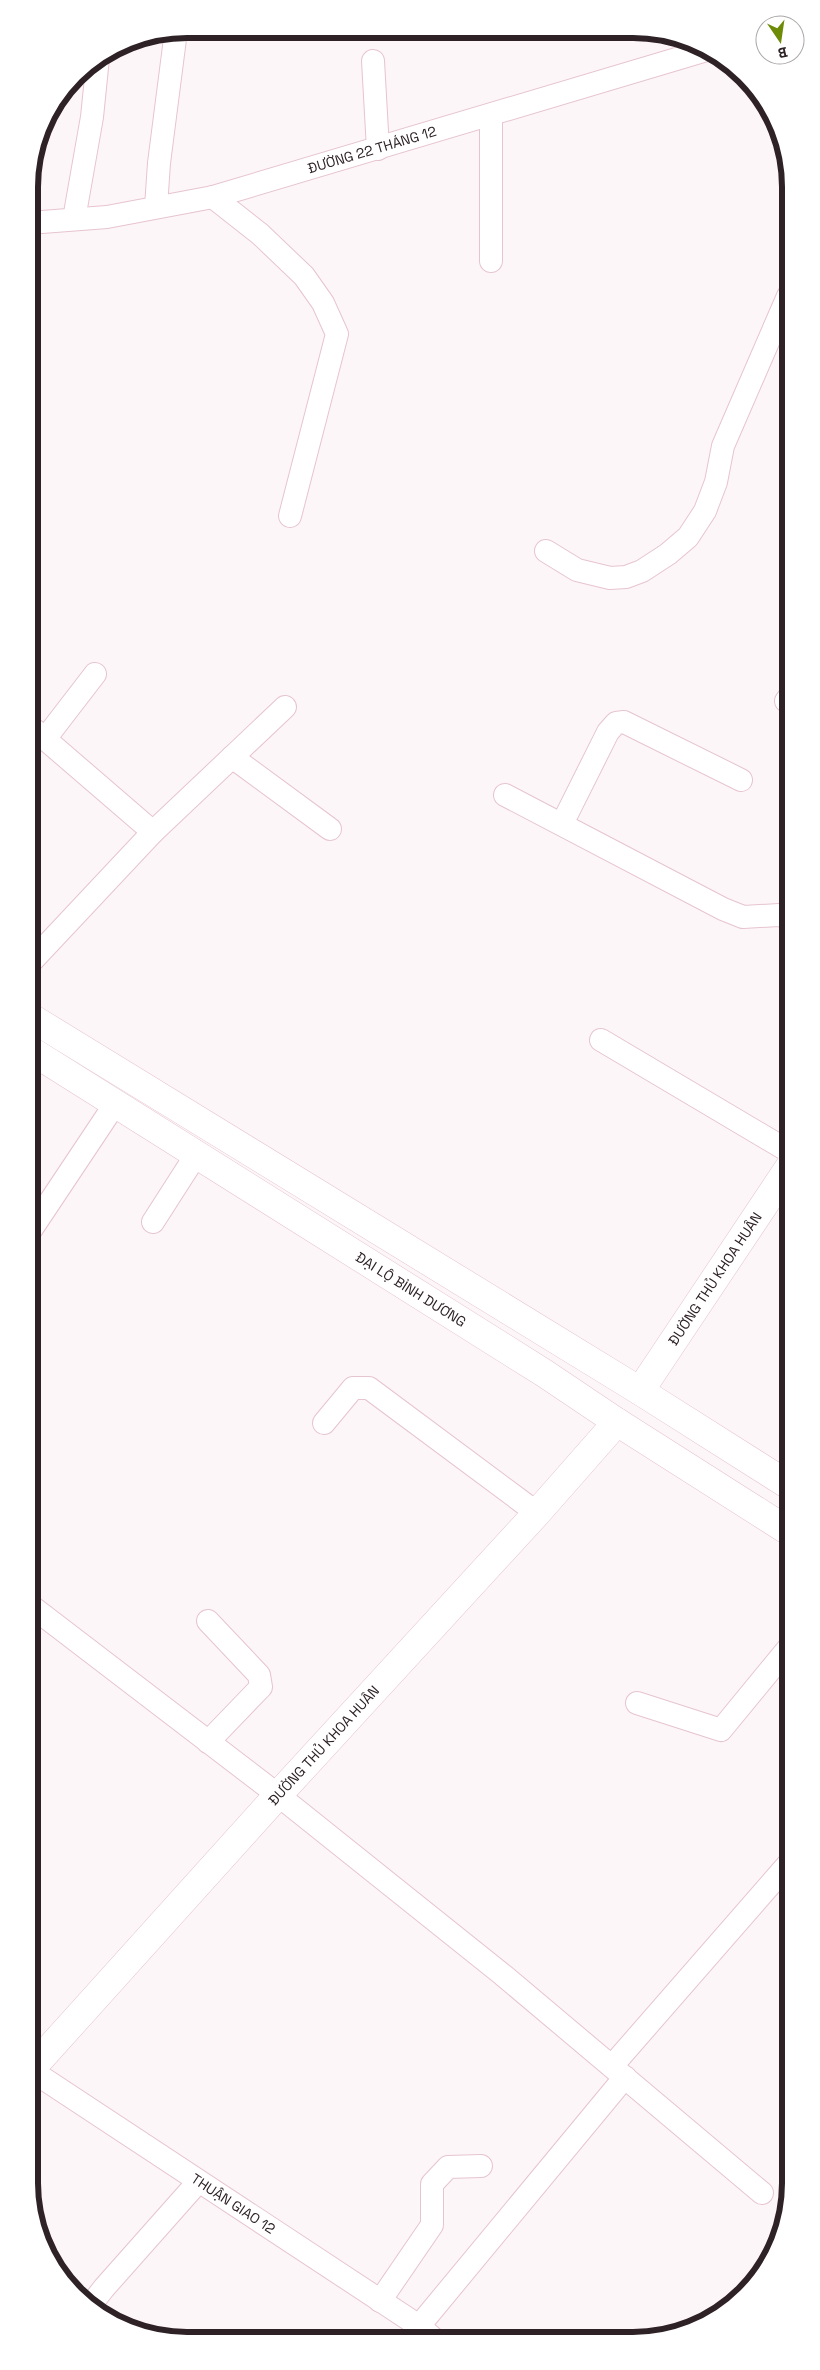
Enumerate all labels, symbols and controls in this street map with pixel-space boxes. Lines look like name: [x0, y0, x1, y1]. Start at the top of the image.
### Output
north arrow: [755, 15, 805, 65]
text: B: [776, 43, 789, 62]
street label: ĐƯỜNG 22 THÁNG 12: [306, 122, 438, 177]
street label: ĐƯỜNG THỦ KHOA HUÂN: [664, 1209, 766, 1349]
street label: ĐẠI LỘ BÌNH DƯƠNG: [352, 1248, 470, 1331]
street label: ĐƯỜNG THỦ KHOA HUÂN: [264, 1682, 383, 1809]
street label: THUẬN GIAO 12: [188, 2169, 279, 2238]

